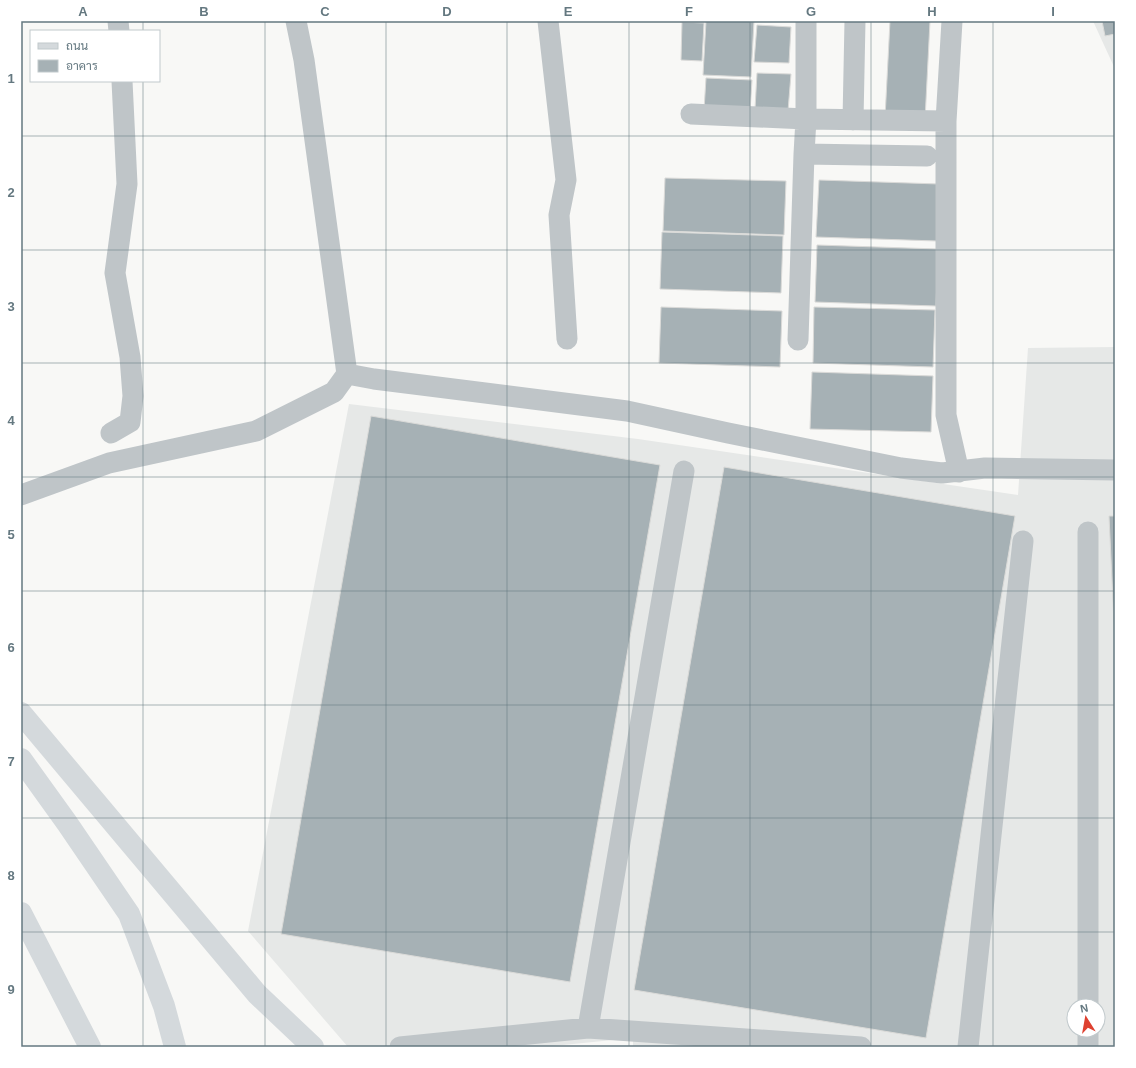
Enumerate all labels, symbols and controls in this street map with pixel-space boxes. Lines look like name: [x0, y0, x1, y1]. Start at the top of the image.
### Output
text: A: [78, 4, 88, 19]
text: B: [199, 4, 209, 19]
text: C: [320, 4, 330, 19]
text: D: [442, 4, 452, 19]
text: E: [564, 4, 573, 19]
text: F: [685, 4, 693, 19]
text: G: [806, 4, 816, 19]
text: H: [927, 4, 937, 19]
text: I: [1051, 4, 1055, 19]
legend: [30, 30, 160, 82]
text: ถนน: [66, 39, 89, 53]
text: อาคาร: [66, 59, 98, 73]
text: 1: [7, 71, 15, 86]
text: 2: [7, 185, 15, 200]
text: 3: [7, 299, 15, 314]
text: 4: [7, 413, 15, 428]
text: 5: [7, 527, 15, 542]
text: 6: [7, 640, 15, 655]
text: 7: [7, 754, 15, 769]
text: 8: [7, 868, 15, 883]
text: 9: [7, 982, 15, 997]
north arrow: [1066, 998, 1106, 1038]
text: N: [1079, 1002, 1089, 1015]

